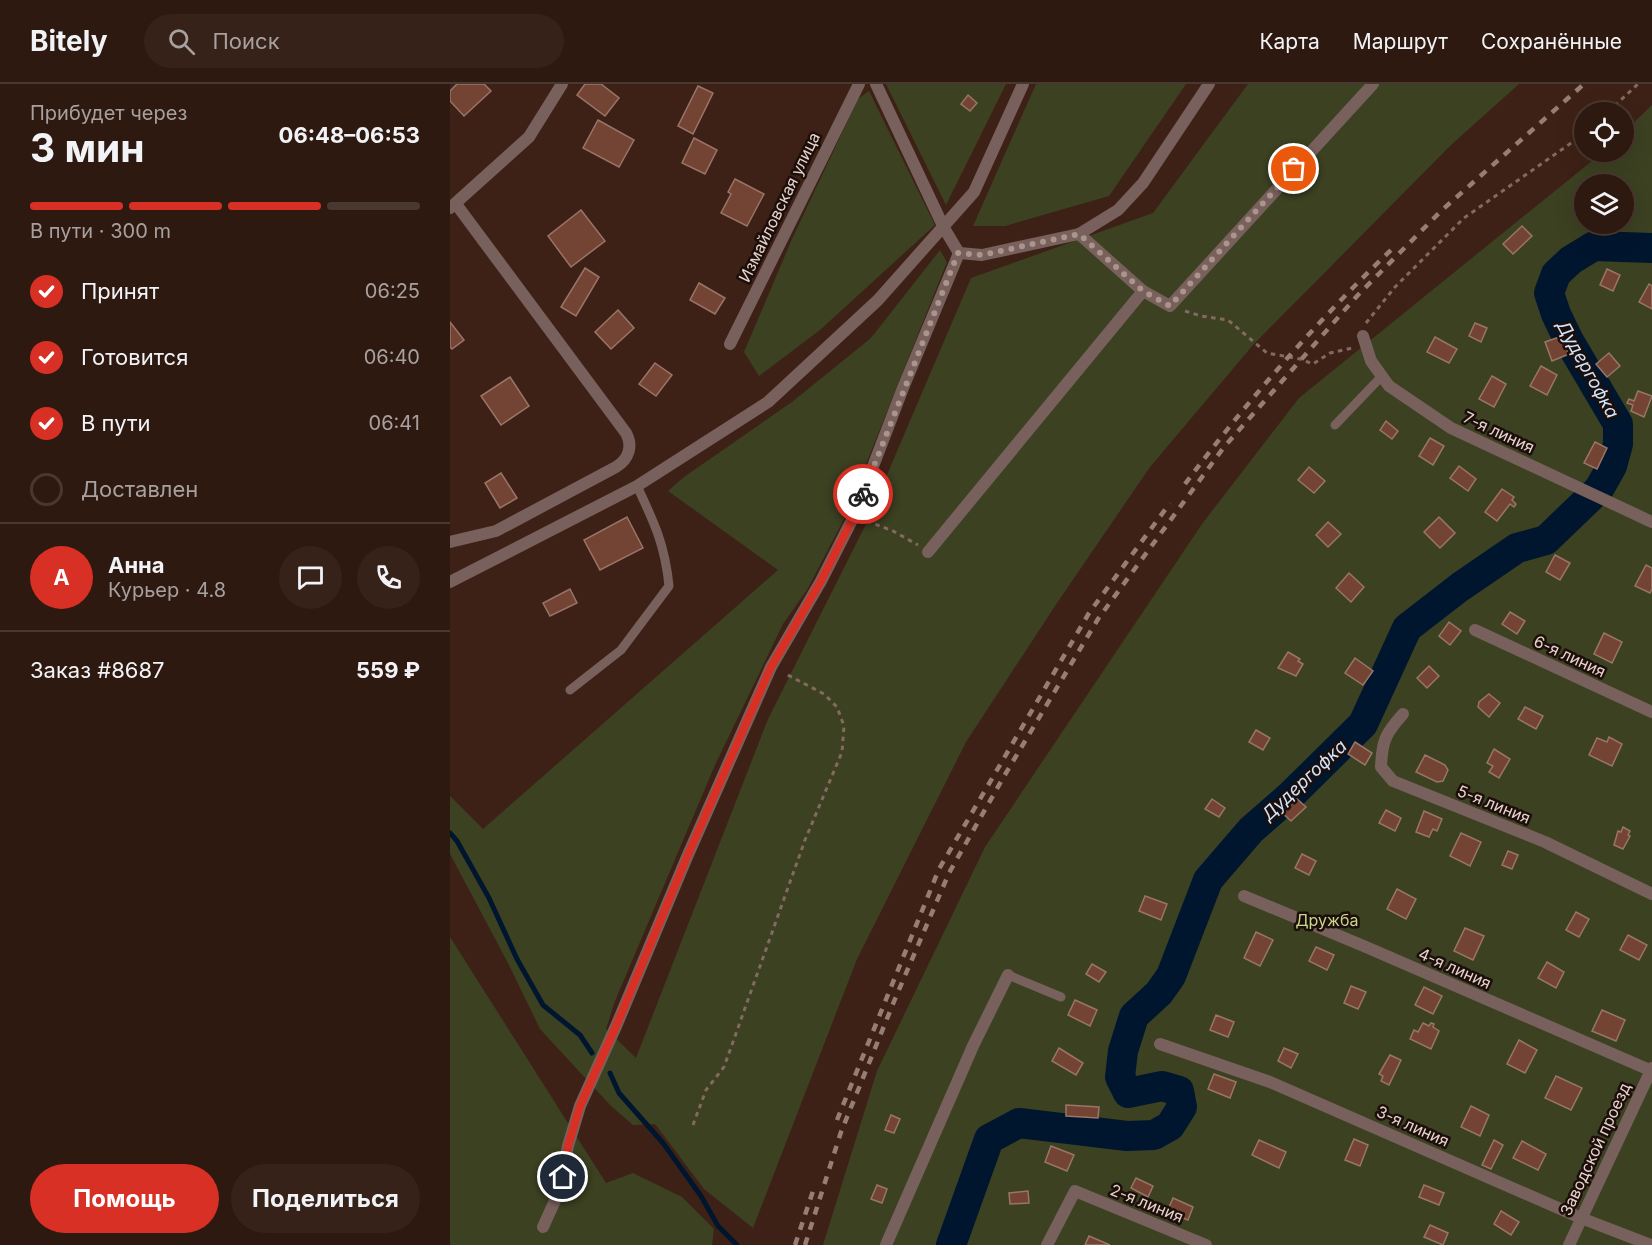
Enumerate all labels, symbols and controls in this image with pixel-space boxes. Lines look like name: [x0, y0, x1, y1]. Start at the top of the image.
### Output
search box: [144, 14, 564, 68]
text: Bitely: [30, 24, 108, 58]
icon: search: [165, 25, 198, 58]
text: Поиск: [213, 28, 280, 54]
text: Карта: [1259, 29, 1320, 54]
text: Маршрут: [1353, 29, 1448, 54]
text: Сохранённые: [1481, 29, 1622, 54]
text: Прибудет через: [30, 101, 187, 125]
map controls: [1574, 102, 1634, 234]
button: locate: [1574, 102, 1634, 162]
text: 06:48–06:53: [279, 122, 420, 148]
text: 3 мин: [30, 124, 145, 171]
street label: Измайловская улица: [734, 129, 824, 285]
pin: [1268, 143, 1319, 194]
icon: bag: [1277, 152, 1310, 185]
button: layers: [1574, 174, 1634, 234]
text: В пути · 300 m: [30, 219, 171, 243]
icon: check: [30, 275, 63, 308]
text: Принят: [81, 278, 159, 304]
text: 06:25: [365, 279, 420, 303]
water label: Дудергофка: [1552, 316, 1623, 421]
icon: check: [30, 341, 63, 374]
text: Готовится: [81, 344, 188, 370]
text: 06:40: [364, 345, 420, 369]
icon: check: [30, 407, 63, 440]
street label: 7-я линия: [1460, 407, 1538, 457]
text: В пути: [81, 410, 150, 436]
text: 06:41: [369, 411, 420, 435]
courier: [833, 464, 893, 524]
text: Доставлен: [81, 476, 198, 502]
icon: bike: [847, 478, 880, 511]
button: chat: [279, 546, 342, 609]
button: phone: [357, 546, 420, 609]
text: Анна: [108, 552, 165, 578]
text: А: [53, 564, 70, 590]
text: Курьер · 4.8: [108, 578, 226, 602]
street label: 6-я линия: [1531, 631, 1609, 681]
text: Заказ #8687: [30, 657, 165, 683]
text: 559 ₽: [356, 657, 420, 683]
water label: Дудергофка: [1256, 735, 1351, 825]
street label: 5-я линия: [1455, 780, 1533, 828]
park label: Дружба: [1295, 910, 1359, 930]
street label: 4-я линия: [1416, 943, 1494, 993]
street label: Заводской проезд: [1555, 1079, 1635, 1219]
street label: 3-я линия: [1374, 1101, 1452, 1151]
pin: [537, 1151, 588, 1202]
icon: home: [546, 1160, 579, 1193]
button: Помощь: [30, 1164, 219, 1233]
button: Поделиться: [231, 1164, 420, 1233]
street label: 2-я линия: [1108, 1179, 1186, 1227]

